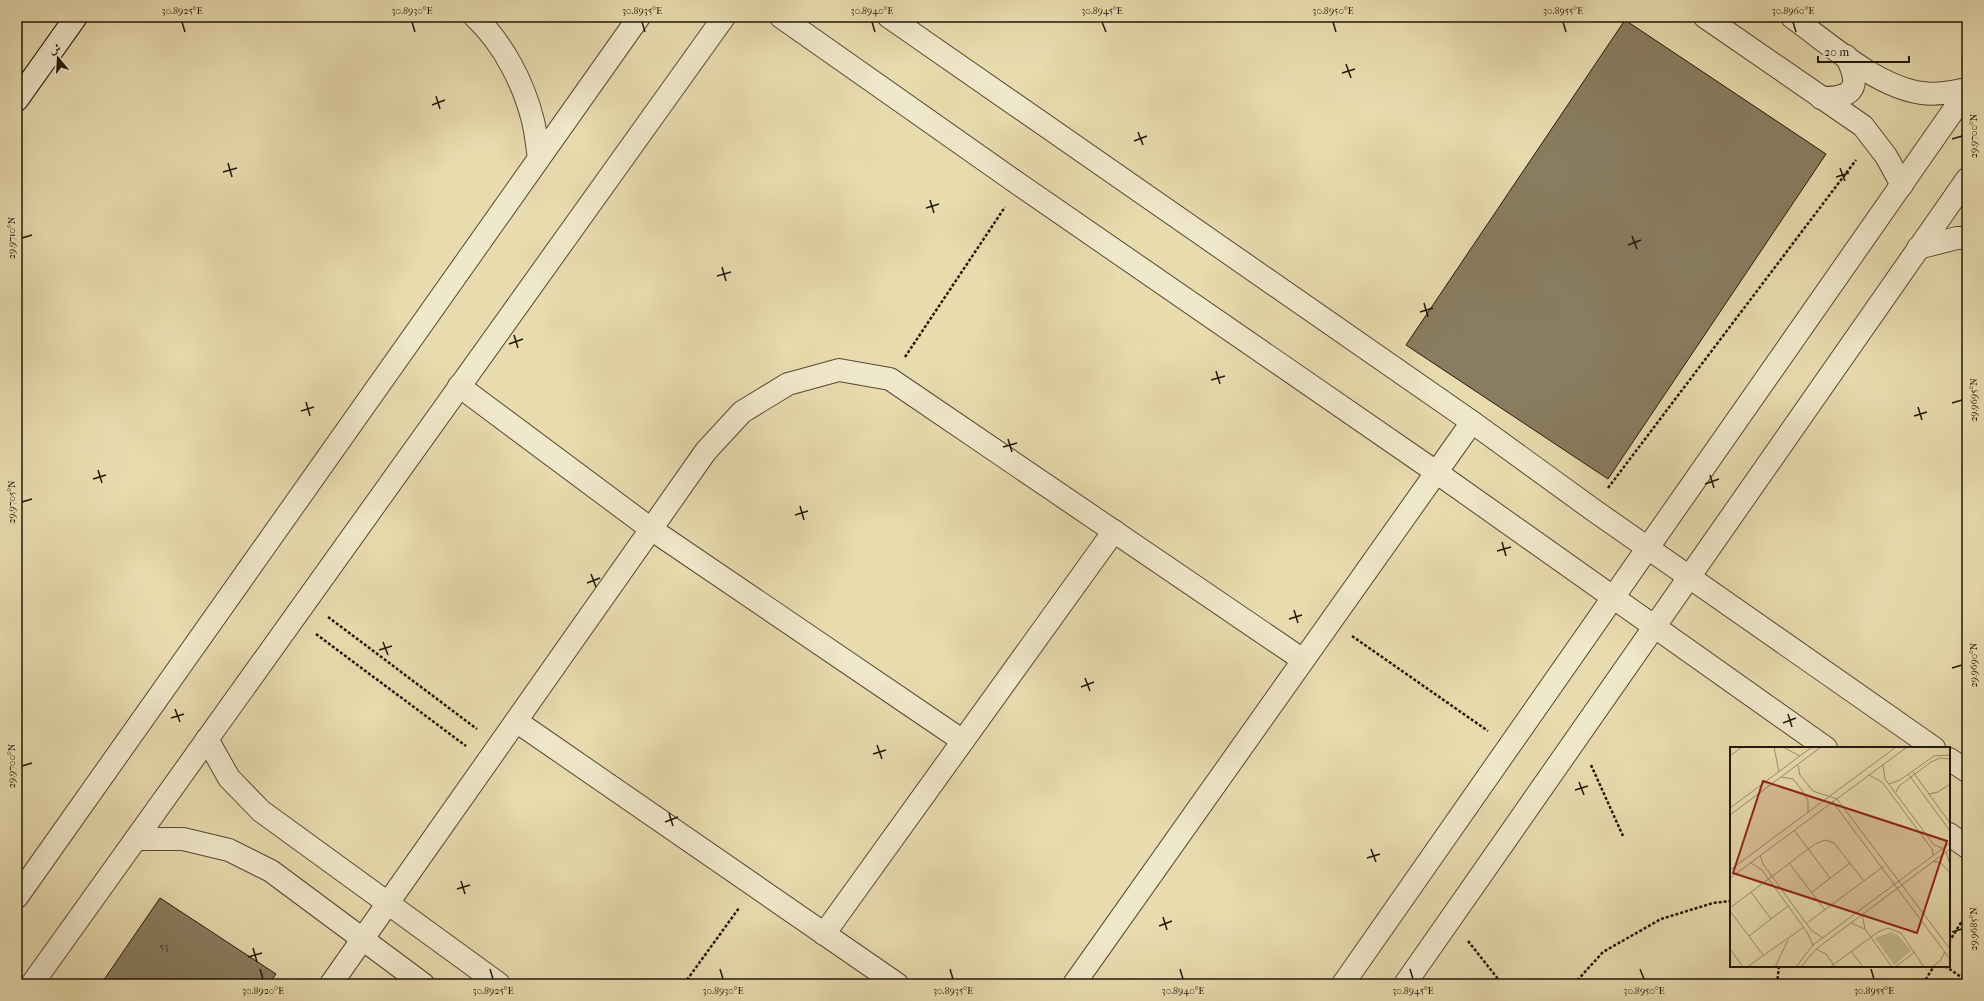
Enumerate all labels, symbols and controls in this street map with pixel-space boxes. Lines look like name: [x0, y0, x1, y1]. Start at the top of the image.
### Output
text: 30.8925°E: [161, 5, 203, 17]
text: 30.8930°E: [391, 5, 433, 17]
text: 30.8935°E: [622, 5, 662, 17]
text: 30.8940°E: [851, 5, 893, 17]
text: 30.8945°E: [1081, 5, 1123, 17]
text: 30.8950°E: [1312, 5, 1354, 17]
text: 30.8955°E: [1543, 5, 1583, 17]
text: 30.8960°E: [1772, 5, 1814, 17]
north arrow: [38, 38, 78, 78]
scale bar: [1818, 38, 1909, 64]
text: ش: [48, 41, 62, 57]
text: 20 m: [1824, 45, 1849, 59]
text: 29.9700°N: [1968, 113, 1980, 158]
text: 29.9710°N: [6, 216, 18, 259]
text: 29.9695°N: [1968, 378, 1980, 422]
text: 29.9705°N: [6, 480, 18, 524]
text: 29.9690°N: [1968, 642, 1980, 687]
text: 29.9700°N: [6, 743, 18, 788]
inset map: [1730, 747, 1950, 967]
text: 29.9685°N: [1968, 907, 1980, 951]
house number: 53: [159, 940, 169, 953]
text: 30.8920°E: [242, 985, 284, 997]
text: 30.8925°E: [472, 985, 514, 997]
text: 30.8930°E: [702, 985, 744, 997]
text: 30.8935°E: [933, 985, 973, 997]
text: 30.8940°E: [1162, 985, 1204, 997]
text: 30.8945°E: [1392, 985, 1434, 997]
text: 30.8950°E: [1623, 985, 1665, 997]
text: 30.8955°E: [1854, 985, 1894, 997]

